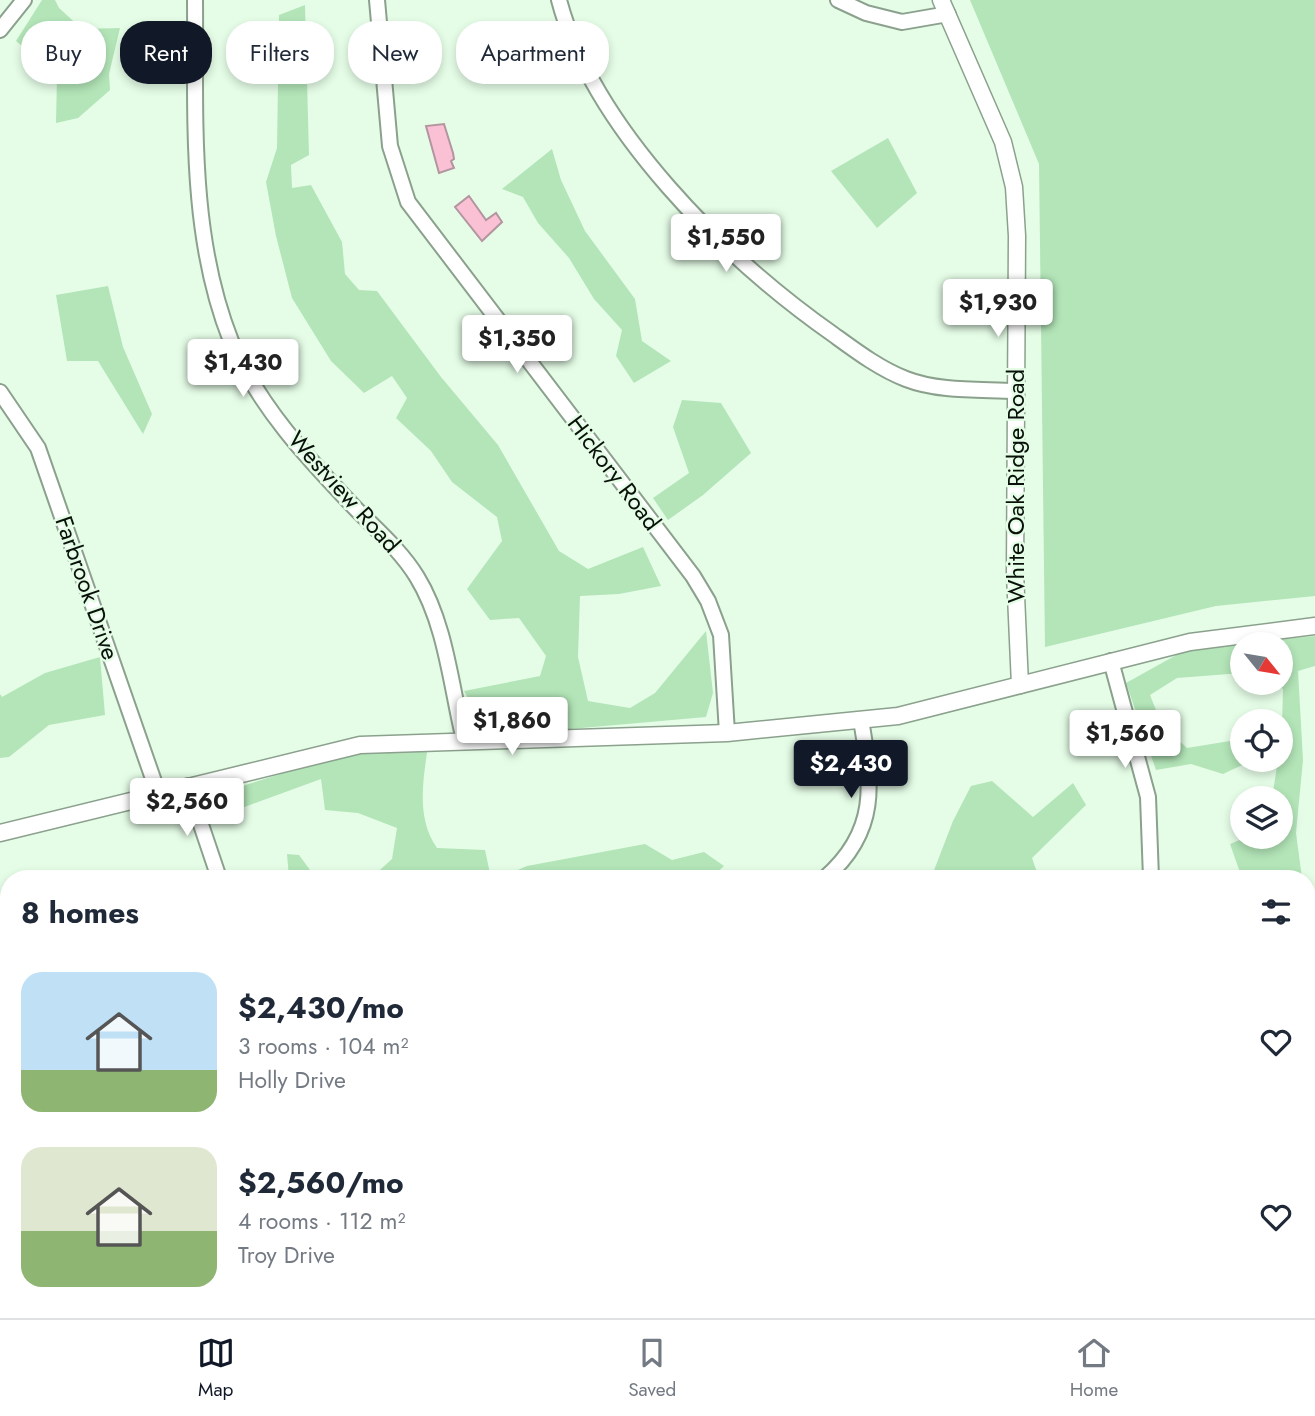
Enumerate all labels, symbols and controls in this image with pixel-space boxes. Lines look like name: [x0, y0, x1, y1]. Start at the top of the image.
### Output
chip: Buy: [21, 21, 106, 84]
chip: Rent: [120, 21, 212, 84]
chip: Filters: [226, 21, 334, 84]
chip: New: [348, 21, 442, 84]
chip: Apartment: [456, 21, 609, 84]
pin: $1,550: [669, 215, 783, 274]
text: $1,550: [687, 220, 765, 254]
pin: $1,930: [941, 280, 1055, 339]
text: $1,930: [959, 285, 1037, 319]
pin: $1,350: [460, 316, 574, 375]
text: $1,350: [478, 321, 556, 355]
pin: $1,430: [186, 340, 300, 399]
text: $1,430: [203, 345, 283, 379]
street label: White Oak Ridge Road: [998, 369, 1033, 603]
street label: Hickory Road: [559, 408, 669, 538]
street label: Westview Road: [280, 423, 409, 560]
street label: Farbrook Drive: [47, 511, 128, 664]
north arrow: [1230, 632, 1293, 695]
map controls: [1230, 632, 1293, 849]
pin: $1,860: [455, 698, 569, 757]
text: $1,860: [473, 703, 551, 737]
button: locate: [1230, 709, 1293, 772]
pin: $1,560: [1068, 710, 1182, 770]
text: $1,560: [1086, 716, 1164, 750]
pin: $2,430: [794, 740, 908, 800]
text: $2,430: [810, 746, 892, 780]
pin: $2,560: [130, 778, 244, 838]
text: $2,560: [146, 784, 228, 818]
button: layers: [1230, 786, 1293, 849]
text: 8 homes: [21, 891, 139, 934]
icon: filters: [1257, 893, 1295, 931]
text: $2,430/mo: [238, 986, 404, 1029]
icon: home: [77, 1000, 161, 1084]
icon: heart: [1257, 1023, 1295, 1061]
text: 3 rooms · 104 m²: [238, 1029, 408, 1063]
text: Holly Drive: [238, 1063, 346, 1097]
text: $2,560/mo: [238, 1161, 404, 1204]
icon: home: [77, 1175, 161, 1259]
icon: heart: [1257, 1198, 1295, 1236]
text: 4 rooms · 112 m²: [238, 1204, 405, 1238]
text: Troy Drive: [238, 1238, 335, 1272]
tab: Map: [197, 1334, 235, 1403]
tab: Saved: [628, 1334, 676, 1403]
tab: Home: [1070, 1334, 1118, 1403]

